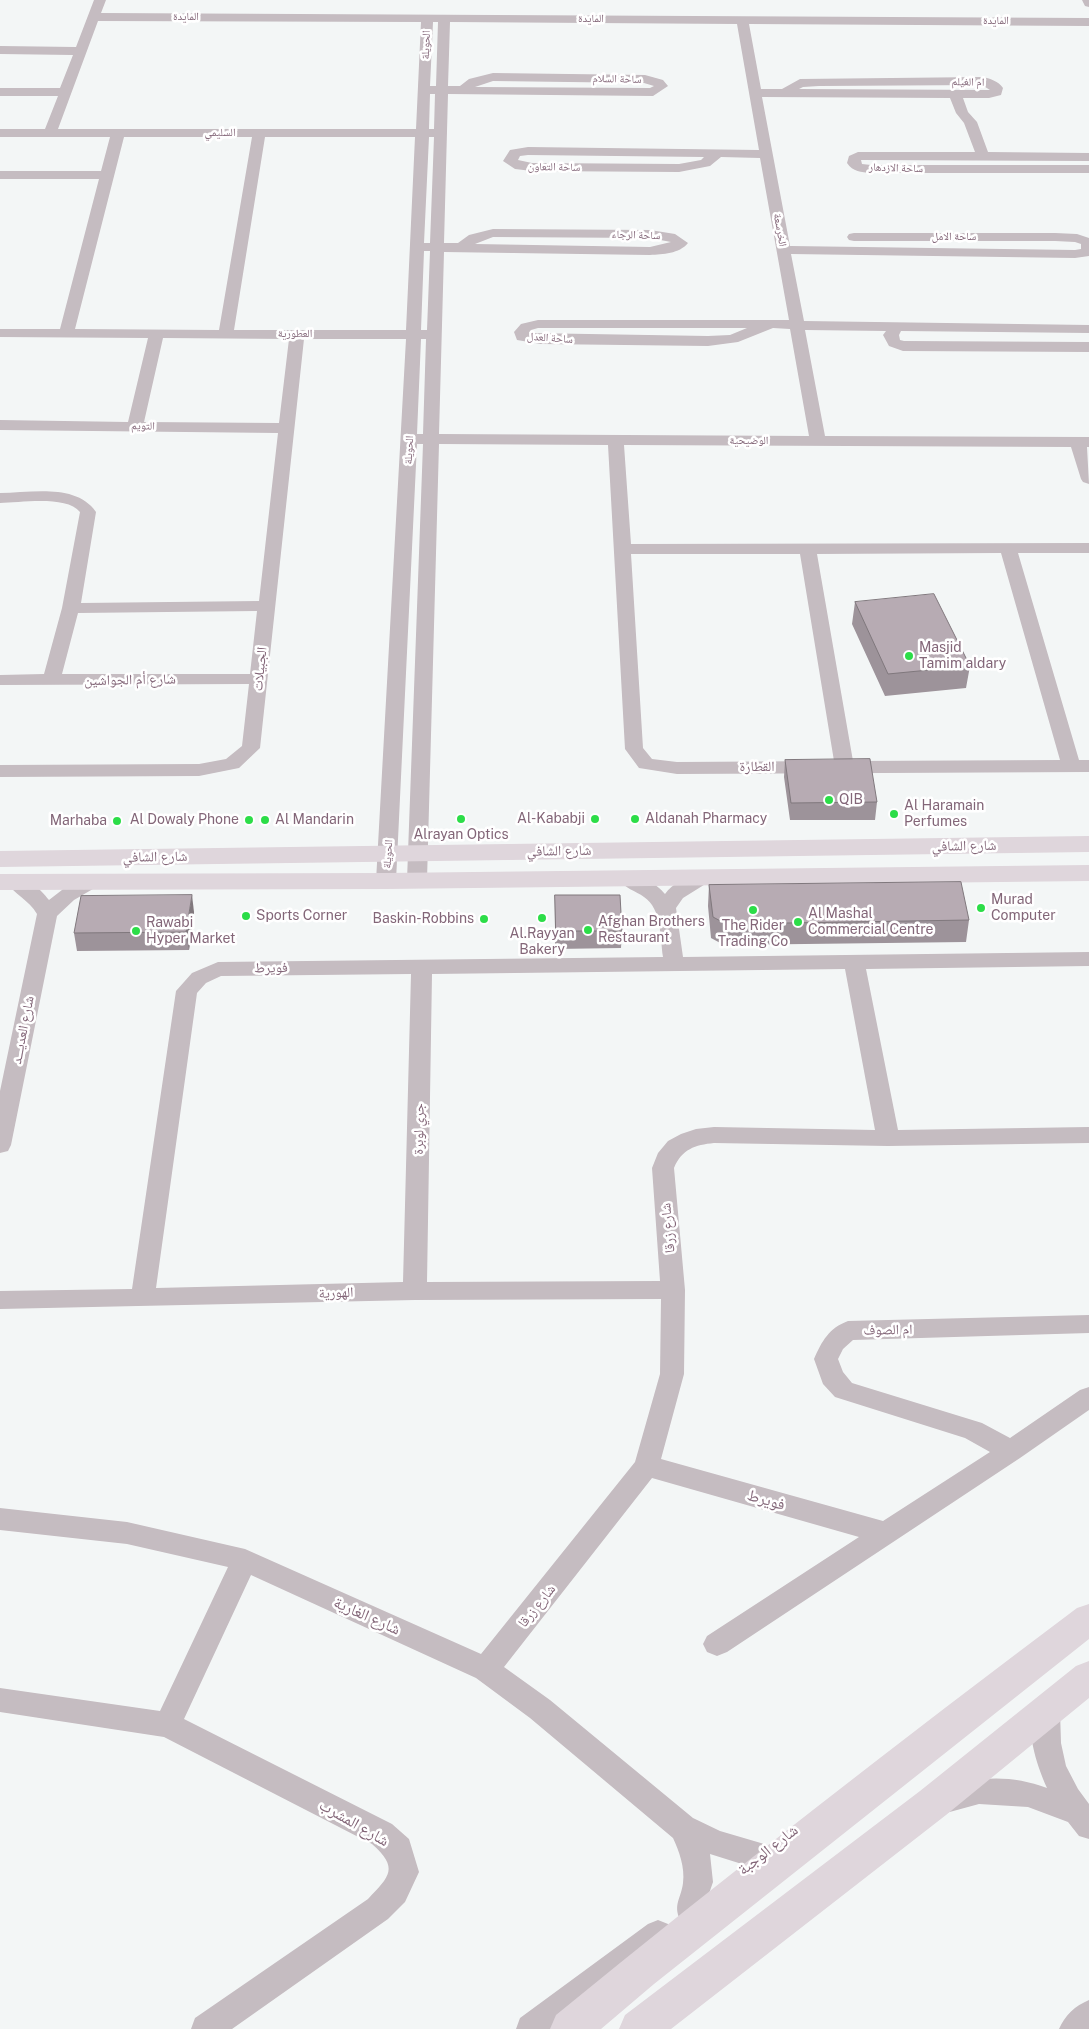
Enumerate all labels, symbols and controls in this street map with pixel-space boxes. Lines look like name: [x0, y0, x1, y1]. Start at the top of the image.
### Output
street label: المايدة: [173, 10, 199, 24]
street label: المايدة: [578, 12, 604, 26]
street label: المايدة: [983, 14, 1009, 28]
street label: الحويلة: [419, 30, 433, 60]
street label: ساحة السلام: [592, 72, 642, 86]
street label: ام الغيلم: [952, 75, 984, 89]
street label: السليمي: [205, 126, 235, 140]
street label: ساحة التعاون: [528, 160, 580, 174]
street label: ساحة الازدهار: [869, 160, 923, 176]
street label: الخرسعة: [771, 212, 789, 248]
street label: ساحة الرجاء: [611, 228, 661, 242]
street label: ساحة الامل: [932, 230, 976, 244]
street label: العطورية: [278, 327, 312, 341]
street label: ساحة العدل: [527, 330, 573, 346]
street label: التويم: [131, 419, 155, 433]
street label: الوضيحية: [730, 434, 768, 448]
street label: الحويلة: [402, 435, 416, 465]
place label: Masjid Tamim aldary: [919, 640, 1006, 672]
street label: الجبيلات: [249, 646, 271, 692]
marker: Masjid Tamim aldary: [903, 650, 915, 662]
street label: شارع أم الجواشين: [84, 671, 176, 689]
street label: القطارة: [739, 759, 775, 775]
place label: QIB: [839, 792, 863, 808]
marker: QIB: [823, 794, 835, 806]
place label: Al Haramain Perfumes: [904, 798, 984, 830]
marker: Al Haramain Perfumes: [888, 808, 900, 820]
place label: Al-Kababji: [517, 811, 585, 827]
place label: Aldanah Pharmacy: [645, 811, 767, 827]
place label: Al Dowaly Phone: [130, 812, 239, 828]
place label: Al Mandarin: [275, 812, 354, 828]
place label: Marhaba: [50, 813, 107, 829]
marker: Alrayan Optics: [455, 813, 467, 825]
marker: Al-Kababji: [589, 813, 601, 825]
marker: Aldanah Pharmacy: [629, 813, 641, 825]
marker: Al Dowaly Phone: [243, 814, 255, 826]
marker: Al Mandarin: [259, 814, 271, 826]
marker: Marhaba: [111, 815, 123, 827]
place label: Alrayan Optics: [413, 827, 509, 843]
street label: شارع الشافي: [932, 837, 996, 855]
street label: الحويلة: [380, 839, 396, 869]
street label: شارع الشافي: [527, 842, 591, 860]
street label: شارع الشافي: [123, 848, 187, 866]
place label: Murad Computer: [991, 892, 1056, 924]
marker: Murad Computer: [975, 902, 987, 914]
marker: The Rider Trading Co: [747, 904, 759, 916]
place label: Al Mashal Commercial Centre: [808, 906, 933, 939]
place label: Sports Corner: [256, 908, 347, 924]
marker: Sports Corner: [240, 910, 252, 922]
place label: Baskin-Robbins: [373, 911, 474, 927]
marker: Al.Rayyan Bakery: [536, 912, 548, 924]
marker: Baskin-Robbins: [478, 913, 490, 925]
place label: Afghan Brothers Restaurant: [598, 914, 705, 946]
place label: Rawabi Hyper Market: [146, 915, 236, 948]
marker: Al Mashal Commercial Centre: [792, 916, 804, 928]
place label: The Rider Trading Co: [718, 918, 788, 950]
marker: Afghan Brothers Restaurant: [582, 924, 594, 936]
marker: Rawabi Hyper Market: [130, 925, 142, 937]
place label: Al.Rayyan Bakery: [509, 926, 575, 959]
street label: فويرط: [254, 959, 288, 977]
street label: شارع العديـــد: [8, 995, 38, 1065]
street label: جري لوبرة: [410, 1103, 428, 1155]
street label: شارع زرقا: [657, 1202, 679, 1254]
street label: الهورية: [318, 1284, 354, 1302]
street label: ام الصوف: [863, 1321, 913, 1339]
street label: فويرط: [745, 1485, 787, 1515]
street label: شارع زرقا: [515, 1581, 559, 1631]
street label: شارع الغارية: [331, 1593, 403, 1639]
street label: شارع المشرب: [316, 1795, 392, 1851]
street label: شارع الوجبة: [734, 1821, 802, 1879]

